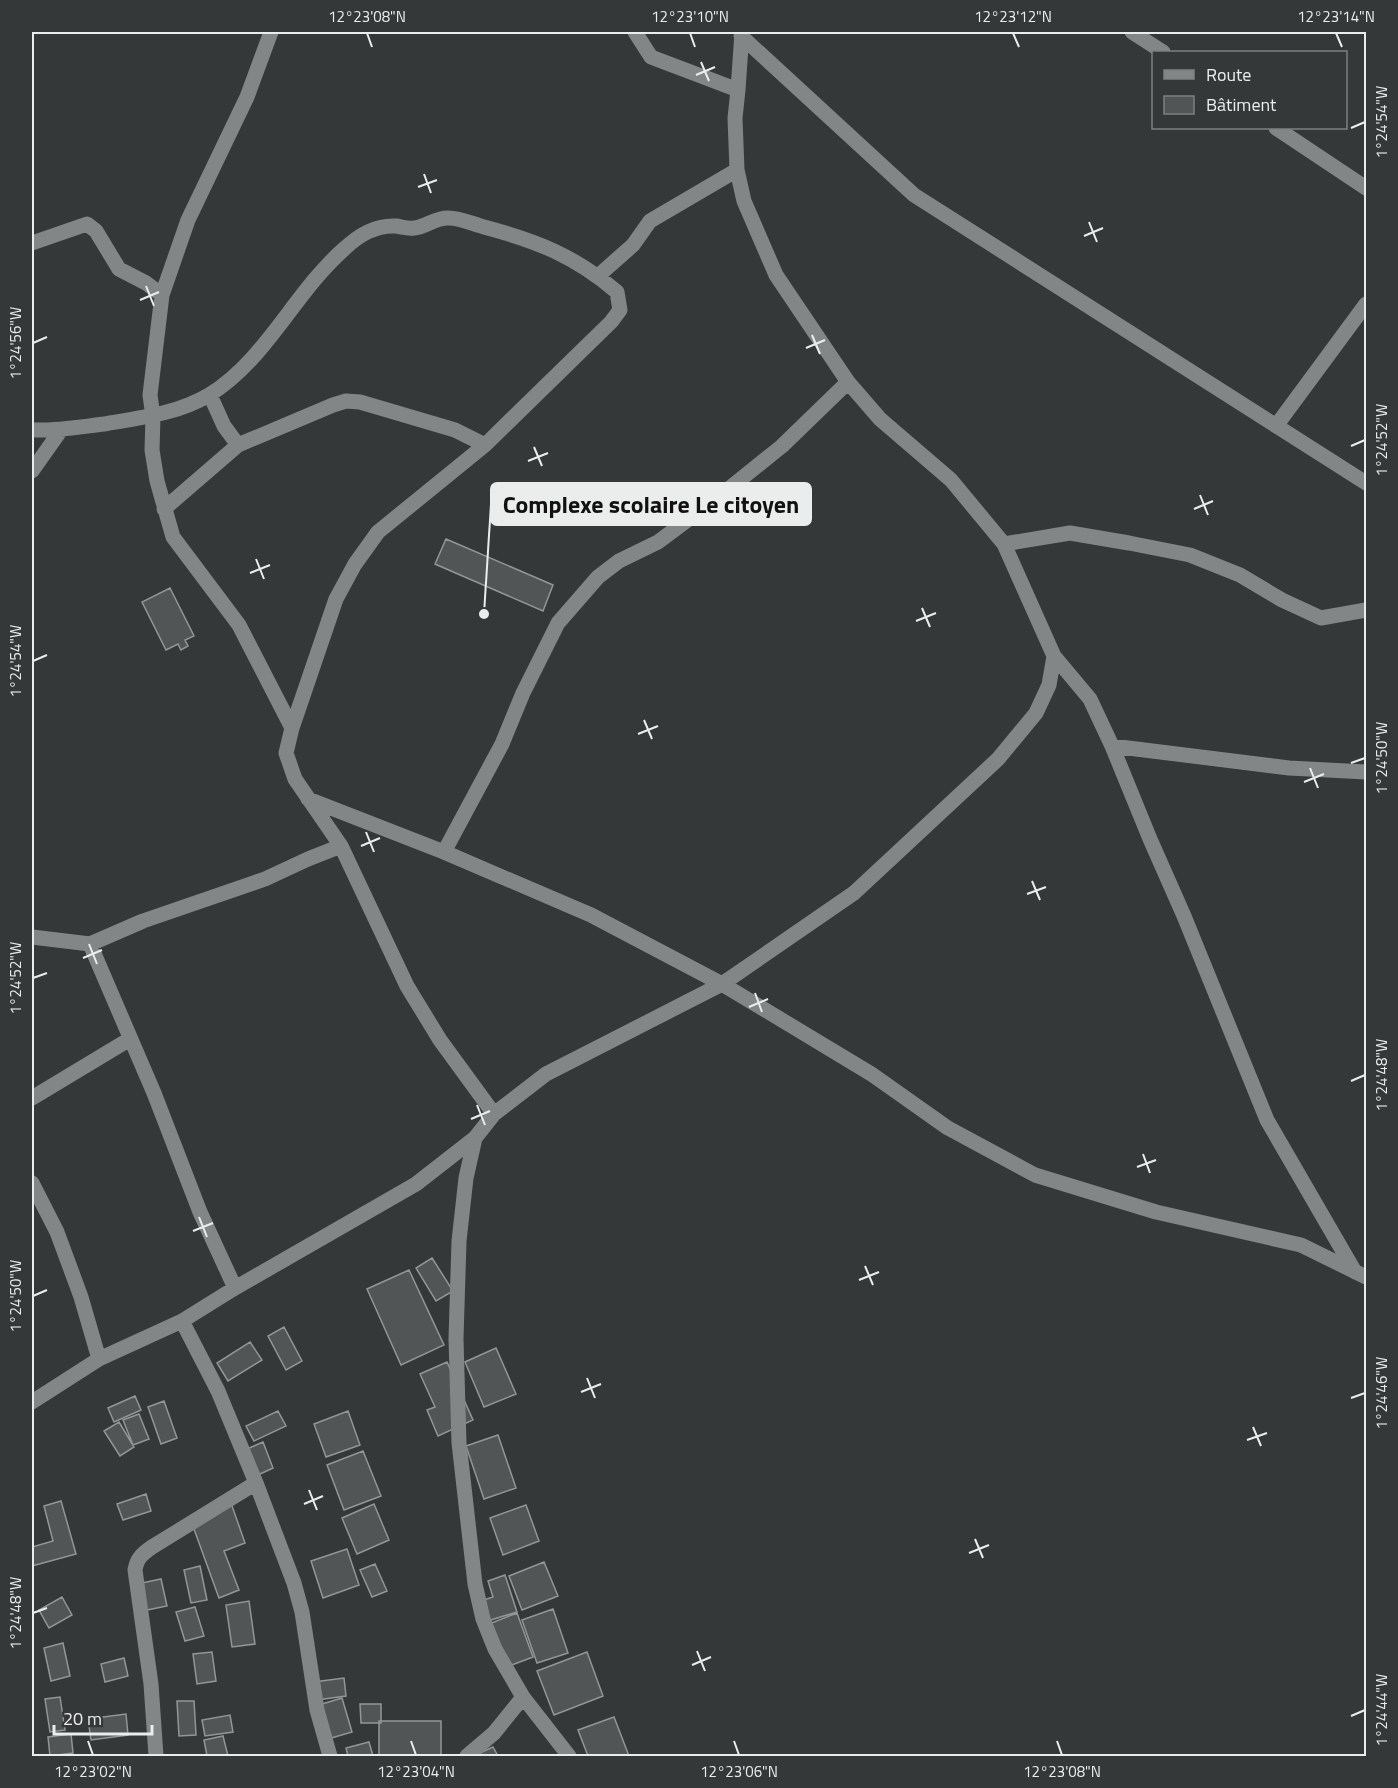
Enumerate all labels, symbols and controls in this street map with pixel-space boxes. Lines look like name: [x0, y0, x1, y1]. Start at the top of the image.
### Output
text: 12°23'08"N: [328, 5, 406, 28]
text: 12°23'10"N: [651, 5, 729, 28]
text: 12°23'12"N: [974, 5, 1052, 28]
text: 12°23'14"N: [1297, 5, 1375, 28]
legend: [1152, 51, 1347, 129]
text: Route: [1206, 61, 1251, 88]
text: 1°24'54"W: [1370, 86, 1393, 158]
text: Bâtiment: [1206, 91, 1277, 118]
text: 1°24'56"W: [4, 307, 27, 379]
text: 1°24'52"W: [1370, 404, 1393, 476]
callout: Complexe scolaire Le citoyen: [491, 483, 811, 525]
text: Complexe scolaire Le citoyen: [503, 486, 799, 522]
text: 1°24'54"W: [4, 625, 27, 697]
text: 1°24'50"W: [1370, 722, 1393, 794]
text: 1°24'52"W: [4, 942, 27, 1014]
text: 1°24'48"W: [1370, 1039, 1393, 1111]
text: 1°24'50"W: [4, 1260, 27, 1332]
text: 1°24'46"W: [1370, 1357, 1393, 1429]
text: 1°24'48"W: [4, 1577, 27, 1649]
text: 1°24'44"W: [1370, 1674, 1393, 1746]
scale bar: [54, 1698, 152, 1736]
text: 20 m: [63, 1705, 102, 1732]
text: 12°23'02"N: [54, 1760, 132, 1783]
text: 12°23'04"N: [377, 1760, 455, 1783]
text: 12°23'06"N: [700, 1760, 778, 1783]
text: 12°23'08"N: [1023, 1760, 1101, 1783]

